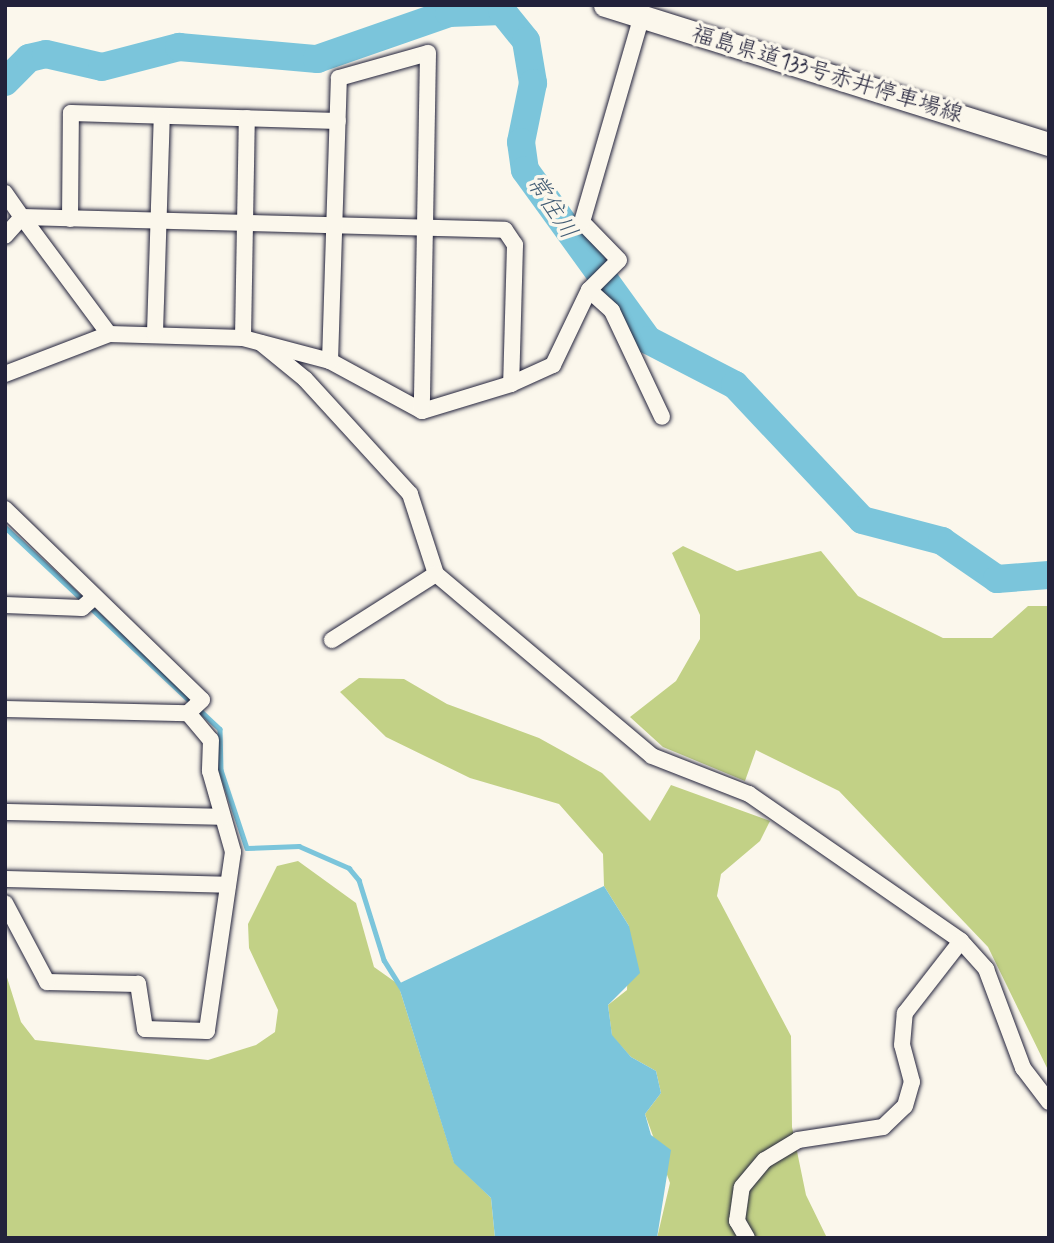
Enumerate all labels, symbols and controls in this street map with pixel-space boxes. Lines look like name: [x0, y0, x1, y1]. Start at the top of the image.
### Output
street label: 福島県道133号赤井停車場線: [688, 21, 966, 129]
water label: 常住川: [519, 169, 583, 245]

